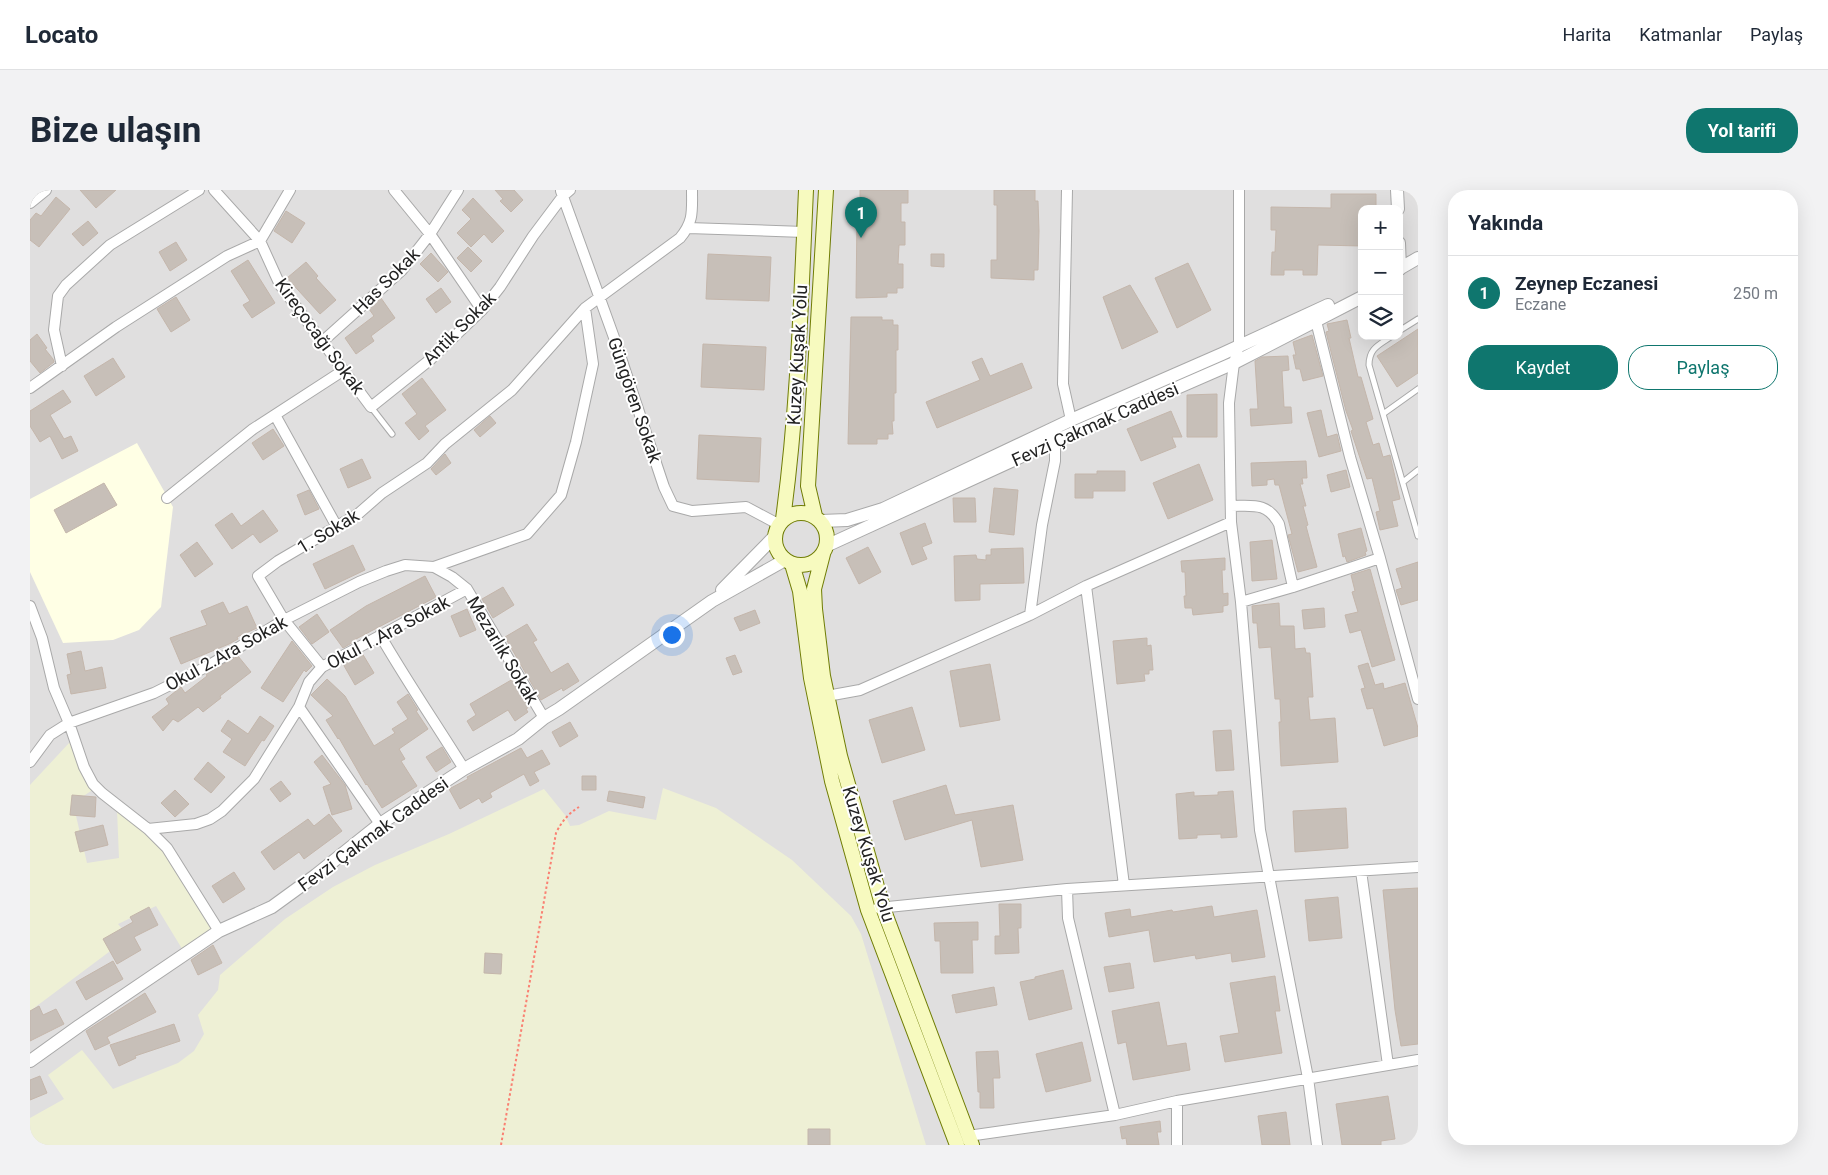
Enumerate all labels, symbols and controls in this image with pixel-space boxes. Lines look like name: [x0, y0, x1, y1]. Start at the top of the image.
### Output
text: Locato: [25, 21, 98, 49]
text: Harita: [1563, 24, 1611, 45]
text: Katmanlar: [1639, 24, 1722, 45]
text: Paylaş: [1750, 24, 1803, 45]
button: Yol tarifi: [1686, 108, 1798, 153]
text: Bize ulaşın: [30, 110, 201, 151]
pin: 1: [845, 197, 877, 238]
map controls: [1358, 205, 1403, 340]
button: +: [1358, 205, 1403, 250]
text: Yakında: [1468, 211, 1543, 235]
street label: Has Sokak: [348, 243, 424, 319]
button: −: [1358, 250, 1403, 295]
text: Zeynep Eczanesi: [1515, 272, 1658, 295]
street label: Kireçocağı Sokak: [271, 274, 370, 399]
street label: Kuzey Kuşak Yolu: [783, 284, 811, 426]
text: 1: [1479, 284, 1489, 303]
text: 250 m: [1733, 284, 1778, 303]
street label: Antik Sokak: [418, 287, 500, 369]
button: layers: [1358, 295, 1403, 340]
text: Eczane: [1515, 295, 1566, 314]
street label: Güngören Sokak: [604, 334, 667, 466]
button: Kaydet: [1468, 345, 1618, 390]
button: Paylaş: [1628, 345, 1778, 390]
street label: Fevzi Çakmak Caddesi: [1008, 378, 1182, 470]
street label: 1. Sokak: [293, 504, 363, 558]
street label: Okul 1.Ara Sokak: [323, 590, 454, 673]
street label: Mezarlık Sokak: [463, 593, 544, 708]
street label: Okul 2.Ara Sokak: [161, 610, 291, 695]
your location: [659, 622, 685, 648]
street label: Fevzi Çakmak Caddesi: [294, 772, 452, 896]
street label: Kuzey Kuşak Yolu: [838, 784, 900, 924]

